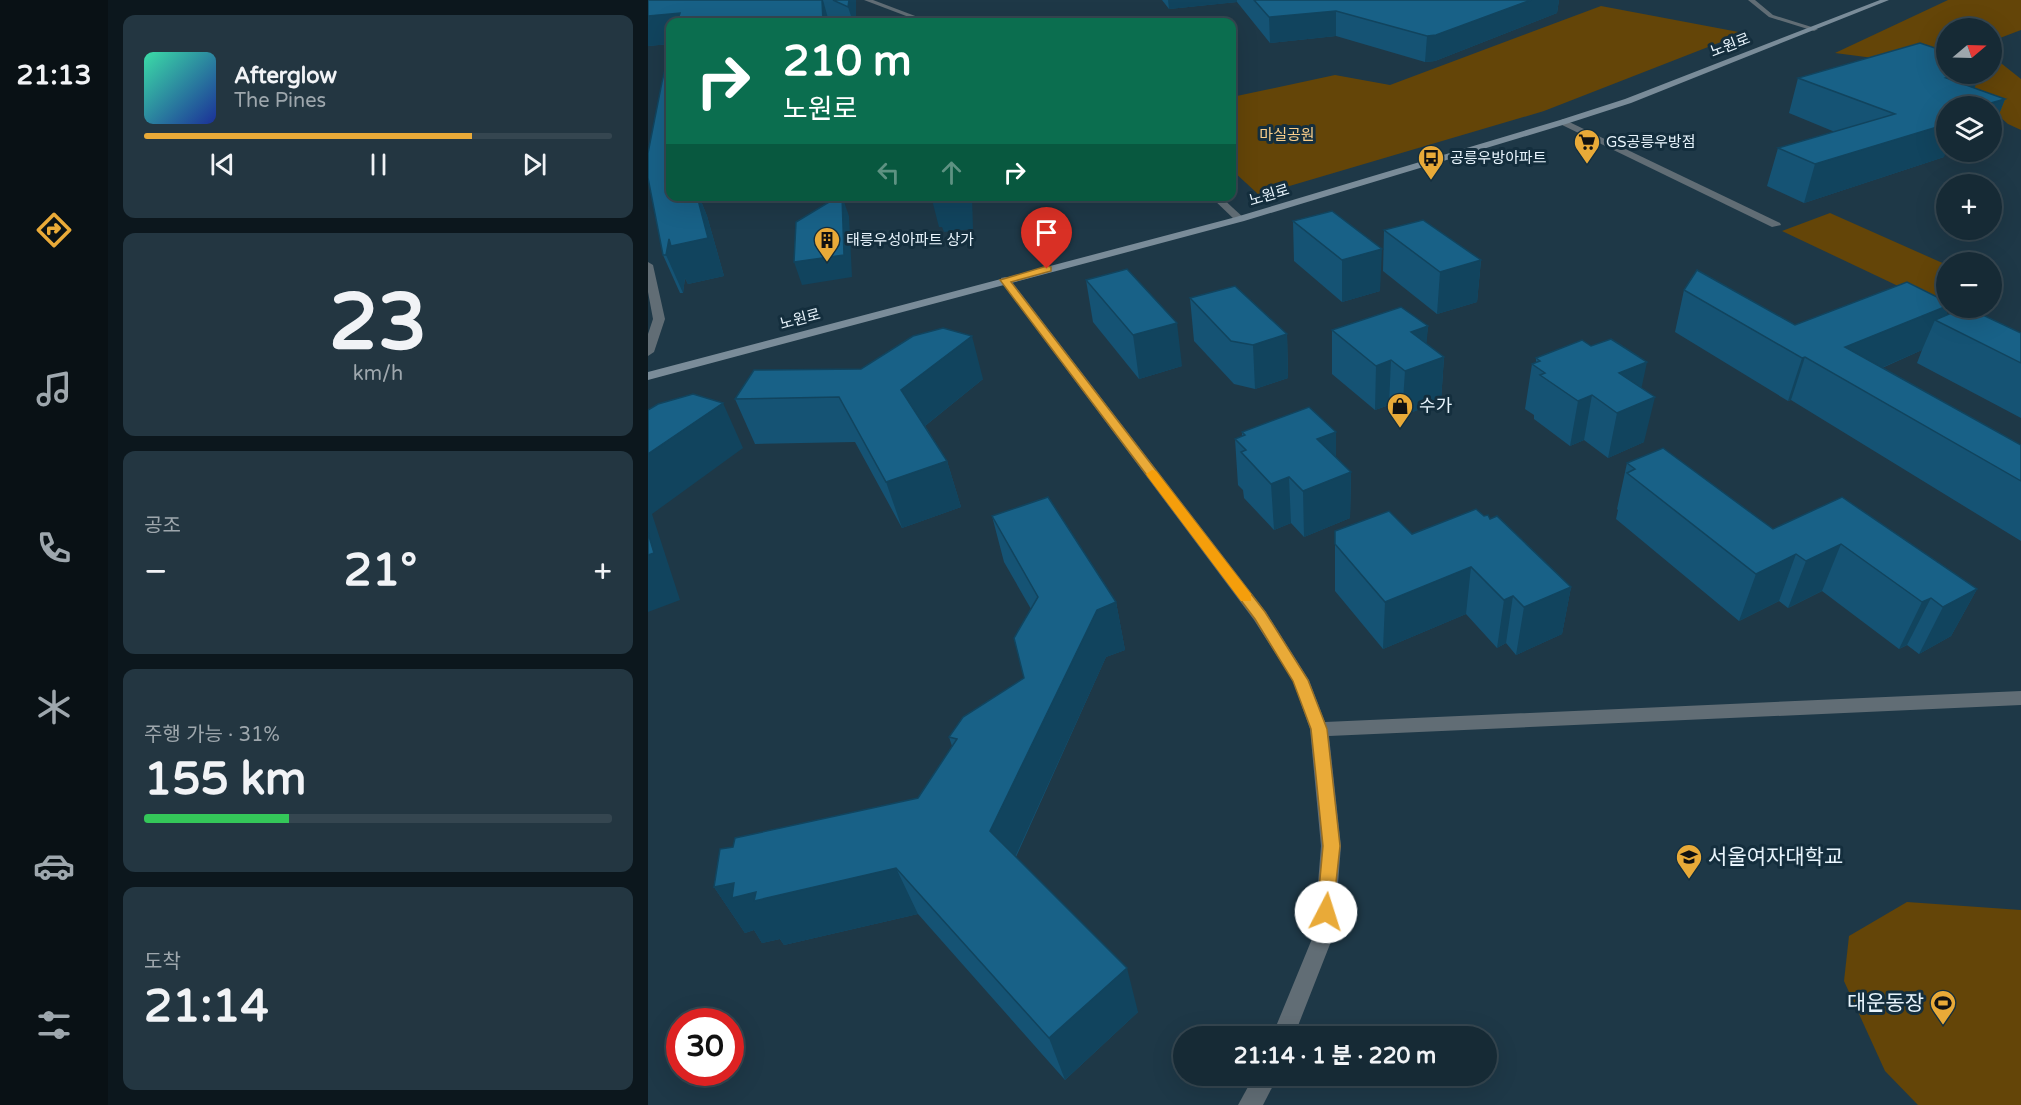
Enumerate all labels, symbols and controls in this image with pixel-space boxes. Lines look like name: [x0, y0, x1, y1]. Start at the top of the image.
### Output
north arrow: [1936, 18, 2002, 84]
map controls: [1936, 18, 2002, 318]
street label: 노원로: [1707, 29, 1753, 61]
text: 210 m: [783, 36, 912, 87]
icon: right: [684, 42, 762, 120]
text: 21:13: [17, 59, 91, 92]
text: Afterglow: [234, 63, 337, 89]
text: The Pines: [234, 89, 326, 113]
text: 노원로: [783, 93, 858, 126]
button: layers: [1936, 96, 2002, 162]
park label: 마실공원: [1259, 126, 1315, 144]
supermarket icon: GS공릉우방점: [1572, 127, 1602, 165]
place label: GS공릉우방점: [1606, 133, 1696, 151]
bus stop icon: 공릉우방아파트: [1416, 143, 1446, 181]
icon: previous: [206, 148, 239, 181]
icon: pause: [362, 148, 395, 181]
icon: next: [518, 148, 551, 181]
place label: 공릉우방아파트: [1450, 149, 1547, 167]
icon: left: [872, 156, 905, 189]
icon: ahead: [935, 156, 968, 189]
icon: right: [998, 156, 1031, 189]
button: +: [1936, 174, 2002, 240]
street label: 노원로: [1247, 180, 1291, 210]
pin: [1021, 207, 1072, 269]
icon: directions: [33, 209, 75, 251]
icon: arrive: [1030, 216, 1063, 249]
building icon: 태릉우성아파트 상가: [812, 225, 842, 263]
place label: 태릉우성아파트 상가: [846, 231, 974, 249]
button: −: [1936, 252, 2002, 318]
text: 23: [329, 276, 427, 370]
street label: 노원로: [778, 305, 822, 333]
text: km/h: [353, 362, 403, 386]
icon: music: [33, 368, 75, 410]
shop icon: 수가: [1385, 391, 1415, 429]
place label: 수가: [1419, 395, 1453, 417]
text: 공조: [144, 514, 181, 538]
icon: phone: [33, 527, 75, 569]
text: 21°: [344, 544, 417, 598]
text: −: [144, 552, 168, 591]
text: +: [593, 552, 612, 591]
icon: climate: [33, 686, 75, 728]
text: 주행 가능 · 31%: [144, 723, 280, 747]
text: 155 km: [144, 753, 306, 807]
school or university icon: 서울여자대학교: [1674, 842, 1704, 880]
icon: car: [33, 845, 75, 887]
place label: 서울여자대학교: [1708, 845, 1843, 870]
position arrow: [1294, 880, 1358, 944]
text: 도착: [144, 950, 181, 974]
text: 21:14: [144, 980, 269, 1034]
sports icon: 대운동장: [1928, 988, 1958, 1026]
place label: 대운동장: [1847, 991, 1924, 1016]
icon: filters: [33, 1004, 75, 1046]
speed limit sign: 30: [666, 1008, 744, 1086]
text: 21:14 · 1 분 · 220 m: [1234, 1043, 1436, 1069]

